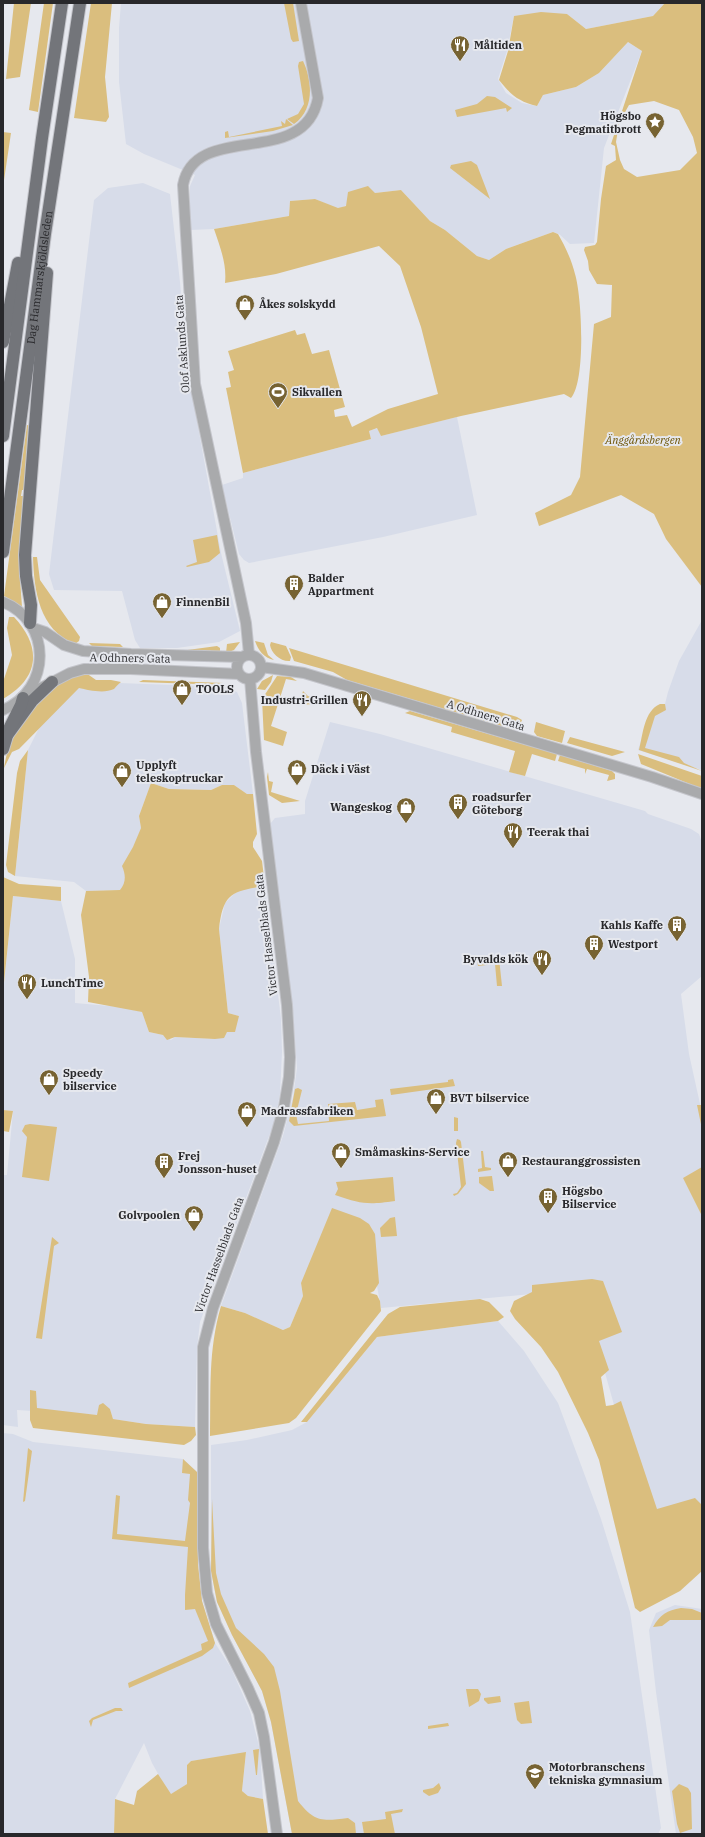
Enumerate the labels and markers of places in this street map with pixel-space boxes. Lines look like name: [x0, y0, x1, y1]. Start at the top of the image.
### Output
restaurant icon: Måltiden: [449, 34, 471, 62]
place label: Måltiden: [474, 38, 522, 52]
place label: Högsbo Pegmatitbrott: [565, 109, 641, 136]
place icon: Högsbo Pegmatitbrott: [644, 111, 666, 139]
shop icon: Åkes solskydd: [234, 293, 256, 321]
place label: Åkes solskydd: [259, 297, 336, 311]
sports icon: Sikvallen: [267, 381, 289, 409]
place label: Sikvallen: [292, 385, 342, 399]
place label: Balder Appartment: [308, 571, 374, 598]
building icon: Balder Appartment: [283, 573, 305, 601]
shop icon: FinnenBil: [151, 591, 173, 619]
place label: FinnenBil: [176, 595, 230, 609]
shop icon: TOOLS: [171, 678, 193, 706]
place label: TOOLS: [196, 682, 234, 696]
restaurant icon: Industri-Grillen: [351, 689, 373, 717]
place label: Industri-Grillen: [261, 693, 348, 707]
place label: Upplyft teleskoptruckar: [136, 758, 224, 785]
shop icon: Däck i Väst: [286, 758, 308, 786]
shop icon: Upplyft teleskoptruckar: [111, 760, 133, 788]
place label: Däck i Väst: [311, 762, 370, 776]
place label: roadsurfer Göteborg: [472, 790, 532, 817]
building icon: roadsurfer Göteborg: [447, 792, 469, 820]
shop icon: Wangeskog: [395, 796, 417, 824]
place label: Wangeskog: [330, 800, 393, 814]
restaurant icon: Teerak thai: [502, 821, 524, 849]
place label: Teerak thai: [527, 825, 589, 839]
building icon: Kahls Kaffe: [666, 914, 688, 942]
place label: Kahls Kaffe: [600, 918, 663, 932]
building icon: Westport: [583, 933, 605, 961]
place label: Westport: [608, 937, 658, 951]
restaurant icon: Byvalds kök: [531, 948, 553, 976]
place label: Byvalds kök: [463, 952, 528, 966]
restaurant icon: LunchTime: [16, 972, 38, 1000]
place label: LunchTime: [41, 976, 103, 990]
place label: Speedy bilservice: [63, 1066, 117, 1093]
shop icon: Speedy bilservice: [38, 1068, 60, 1096]
shop icon: BVT bilservice: [425, 1087, 447, 1115]
place label: BVT bilservice: [450, 1091, 529, 1105]
shop icon: Madrassfabriken: [236, 1100, 258, 1128]
place label: Madrassfabriken: [261, 1104, 353, 1118]
shop icon: Småmaskins-Service: [330, 1141, 352, 1169]
place label: Småmaskins-Service: [355, 1145, 470, 1159]
place label: Frej Jonsson-huset: [178, 1149, 257, 1176]
shop icon: Restauranggrossisten: [497, 1150, 519, 1178]
building icon: Frej Jonsson-huset: [153, 1151, 175, 1179]
place label: Restauranggrossisten: [522, 1154, 641, 1168]
place label: Högsbo Bilservice: [562, 1184, 617, 1211]
building icon: Högsbo Bilservice: [537, 1186, 559, 1214]
shop icon: Golvpoolen: [183, 1204, 205, 1232]
place label: Golvpoolen: [118, 1208, 180, 1222]
place label: Motorbranschens tekniska gymnasium: [549, 1760, 663, 1787]
school or university icon: Motorbranschens tekniska gymnasium: [524, 1762, 546, 1790]

